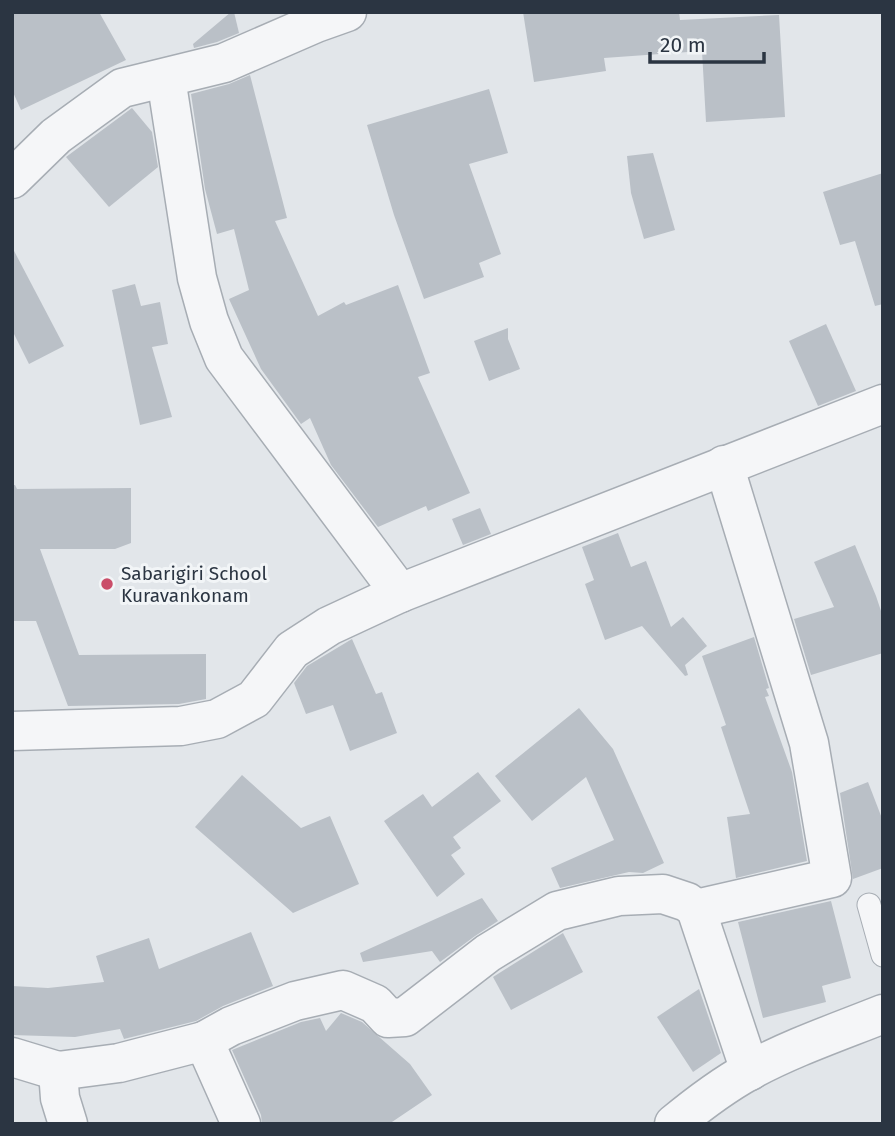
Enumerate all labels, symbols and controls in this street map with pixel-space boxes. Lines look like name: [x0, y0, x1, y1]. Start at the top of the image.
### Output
scale bar: [650, 21, 764, 65]
text: 20 m: [660, 32, 706, 58]
place label: Sabarigiri School Kuravankonam: [121, 562, 268, 607]
marker: Sabarigiri School Kuravankonam: [99, 576, 115, 592]

